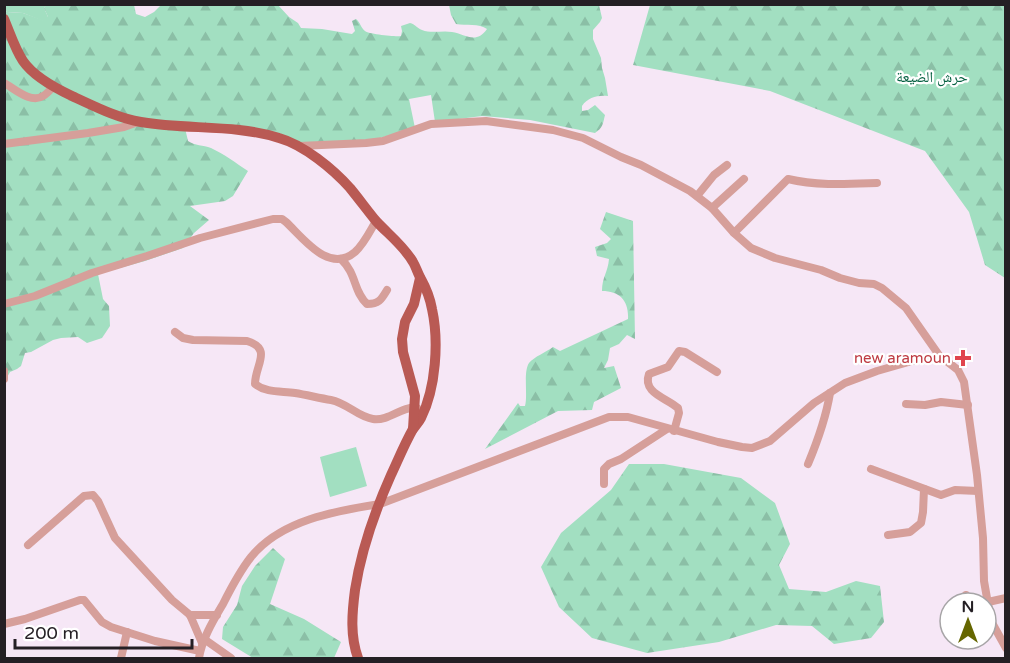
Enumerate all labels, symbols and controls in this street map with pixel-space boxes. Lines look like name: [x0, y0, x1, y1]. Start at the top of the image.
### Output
park label: حرش الضيعة: [896, 68, 968, 87]
place label: new aramoun: [854, 349, 951, 367]
marker: new aramoun: [956, 351, 970, 365]
north arrow: [938, 591, 998, 651]
text: N: [962, 597, 974, 617]
scale bar: [15, 612, 192, 650]
text: 200 m: [24, 622, 79, 644]

